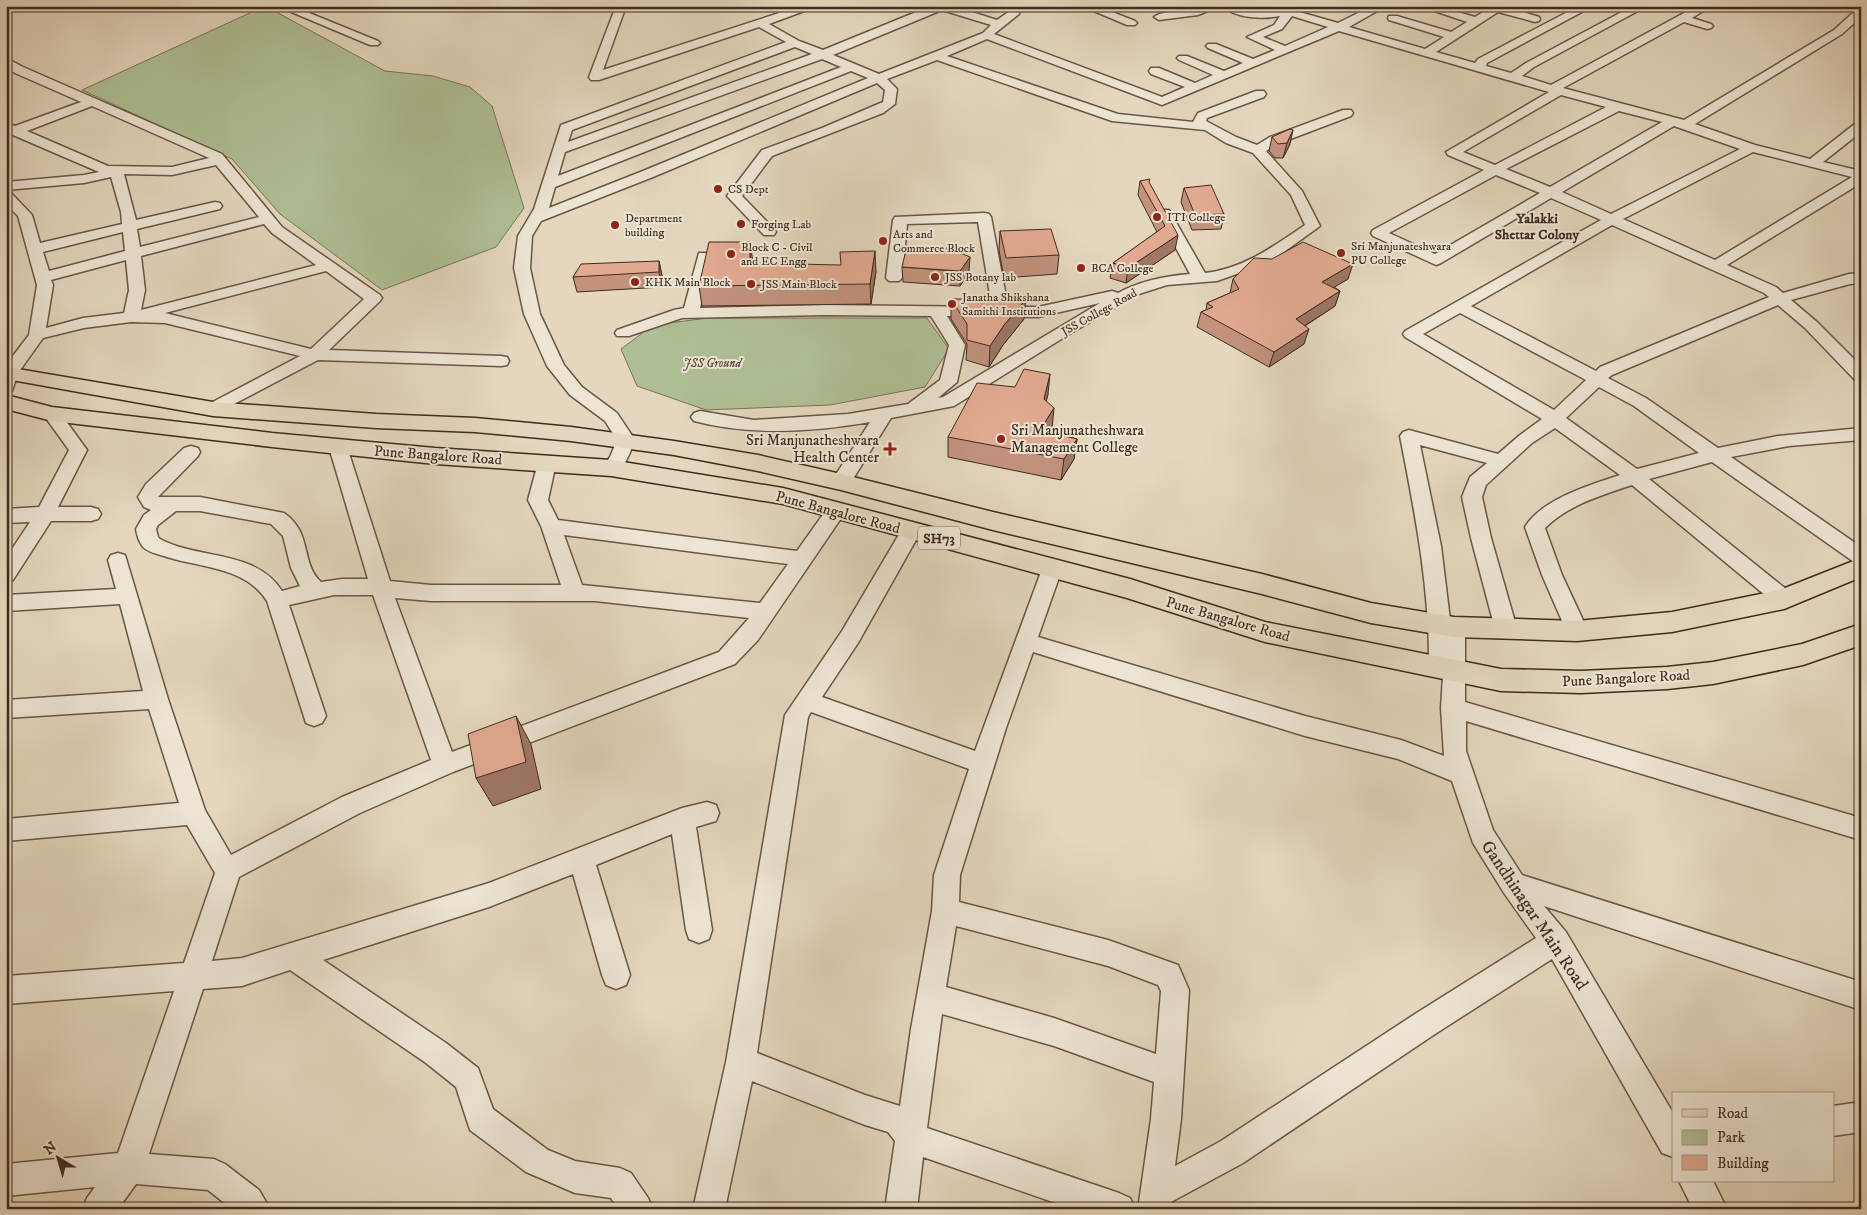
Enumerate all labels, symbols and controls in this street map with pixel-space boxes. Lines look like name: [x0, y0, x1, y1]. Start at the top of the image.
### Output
place label: CS Dept: [728, 182, 769, 197]
marker: CS Dept: [712, 183, 724, 195]
place label: ITI College: [1167, 210, 1225, 225]
district label: Yalakki Shettar Colony: [1495, 210, 1580, 244]
place label: Department building: [625, 211, 682, 240]
marker: ITI College: [1151, 211, 1163, 223]
place label: Forging Lab: [751, 217, 812, 232]
marker: Forging Lab: [735, 218, 747, 230]
marker: Department building: [609, 219, 621, 231]
place label: Arts and Commerce Block: [893, 227, 975, 256]
marker: Arts and Commerce Block: [877, 235, 889, 247]
place label: Sri Manjunateshwara PU College: [1351, 239, 1452, 268]
place label: Block C - Civil and EC Engg: [741, 240, 813, 269]
marker: Sri Manjunateshwara PU College: [1335, 247, 1347, 259]
marker: Block C - Civil and EC Engg: [725, 248, 737, 260]
place label: BCA College: [1091, 261, 1154, 276]
marker: BCA College: [1075, 262, 1087, 274]
place label: JSS Botany lab: [944, 270, 1016, 285]
marker: JSS Botany lab: [929, 271, 941, 283]
place label: KHK Main Block: [645, 275, 731, 290]
marker: KHK Main Block: [629, 276, 641, 288]
place label: JSS Main Block: [760, 277, 837, 292]
marker: JSS Main Block: [745, 278, 757, 290]
street label: JSS College Road: [1058, 285, 1140, 340]
place label: Janatha Shikshana Samithi Institutions: [961, 290, 1056, 319]
marker: Janatha Shikshana Samithi Institutions: [946, 298, 958, 310]
park label: JSS Ground: [683, 356, 743, 371]
place label: Sri Manjunatheshwara Management College: [1011, 421, 1145, 457]
place label: Sri Manjunatheshwara Health Center: [746, 431, 880, 467]
marker: Sri Manjunatheshwara Management College: [995, 433, 1007, 445]
street label: Pune Bangalore Road: [373, 442, 503, 469]
marker: Sri Manjunatheshwara Health Center: [883, 442, 897, 456]
street label: Pune Bangalore Road: [773, 487, 903, 538]
road number: SH73: [918, 526, 960, 550]
street label: Pune Bangalore Road: [1164, 593, 1293, 646]
street label: Pune Bangalore Road: [1561, 666, 1691, 691]
street label: Gandhinagar Main Road: [1476, 836, 1592, 995]
legend: [1672, 1092, 1834, 1182]
text: Road: [1717, 1104, 1749, 1123]
text: Park: [1717, 1128, 1746, 1147]
north arrow: [32, 1132, 82, 1182]
text: N: [41, 1138, 61, 1159]
text: Building: [1717, 1154, 1769, 1173]

